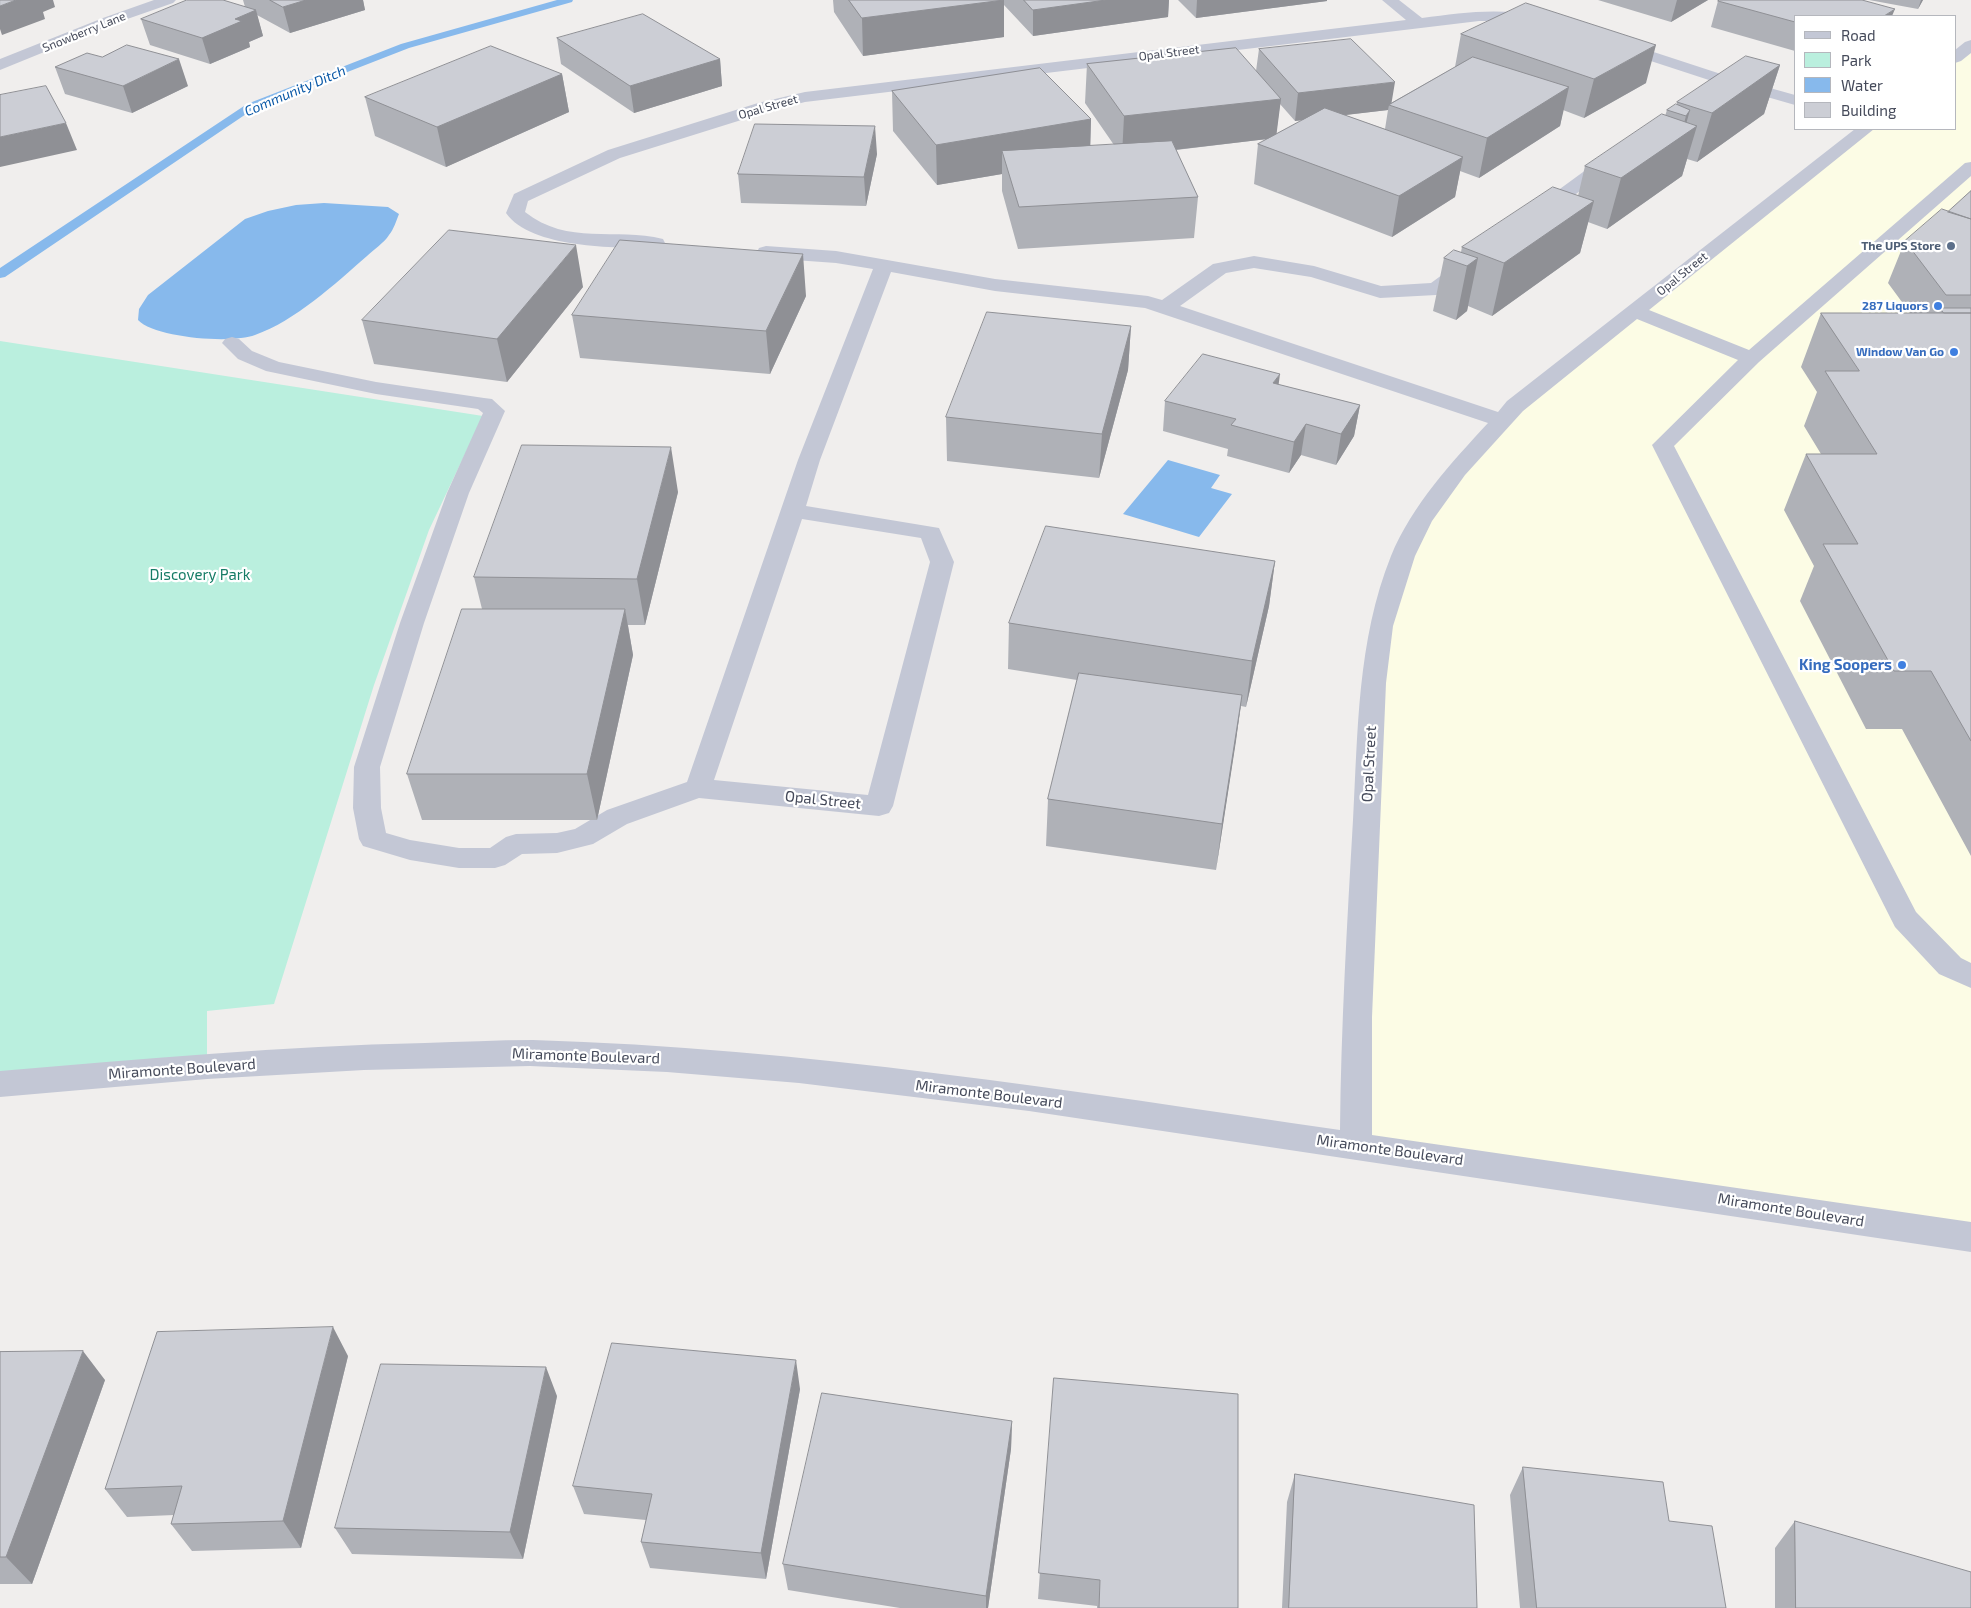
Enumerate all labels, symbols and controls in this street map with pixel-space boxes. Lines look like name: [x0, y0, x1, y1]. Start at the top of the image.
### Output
street label: Snowberry Lane: [40, 9, 128, 55]
legend: [1794, 15, 1956, 130]
text: Road: [1841, 26, 1876, 44]
street label: Opal Street: [1138, 42, 1200, 64]
text: Park: [1841, 51, 1872, 69]
water label: Community Ditch: [242, 62, 348, 120]
text: Water: [1841, 76, 1883, 94]
street label: Opal Street: [737, 92, 799, 122]
text: Building: [1841, 101, 1896, 119]
place label: The UPS Store: [1861, 239, 1941, 253]
marker: The UPS Store: [1945, 240, 1957, 252]
street label: Opal Street: [1654, 249, 1710, 299]
place label: 287 Liquors: [1862, 299, 1928, 313]
marker: 287 Liquors: [1932, 300, 1944, 312]
place label: Window Van Go: [1856, 345, 1944, 359]
marker: Window Van Go: [1948, 346, 1960, 358]
park label: Discovery Park: [150, 566, 250, 584]
place label: King Soopers: [1799, 656, 1892, 674]
marker: King Soopers: [1896, 659, 1908, 671]
street label: Opal Street: [1358, 725, 1380, 803]
street label: Opal Street: [784, 787, 862, 813]
street label: Miramonte Boulevard: [512, 1044, 660, 1068]
street label: Miramonte Boulevard: [108, 1055, 256, 1083]
street label: Miramonte Boulevard: [914, 1076, 1064, 1112]
street label: Miramonte Boulevard: [1315, 1131, 1465, 1169]
street label: Miramonte Boulevard: [1716, 1190, 1866, 1230]

